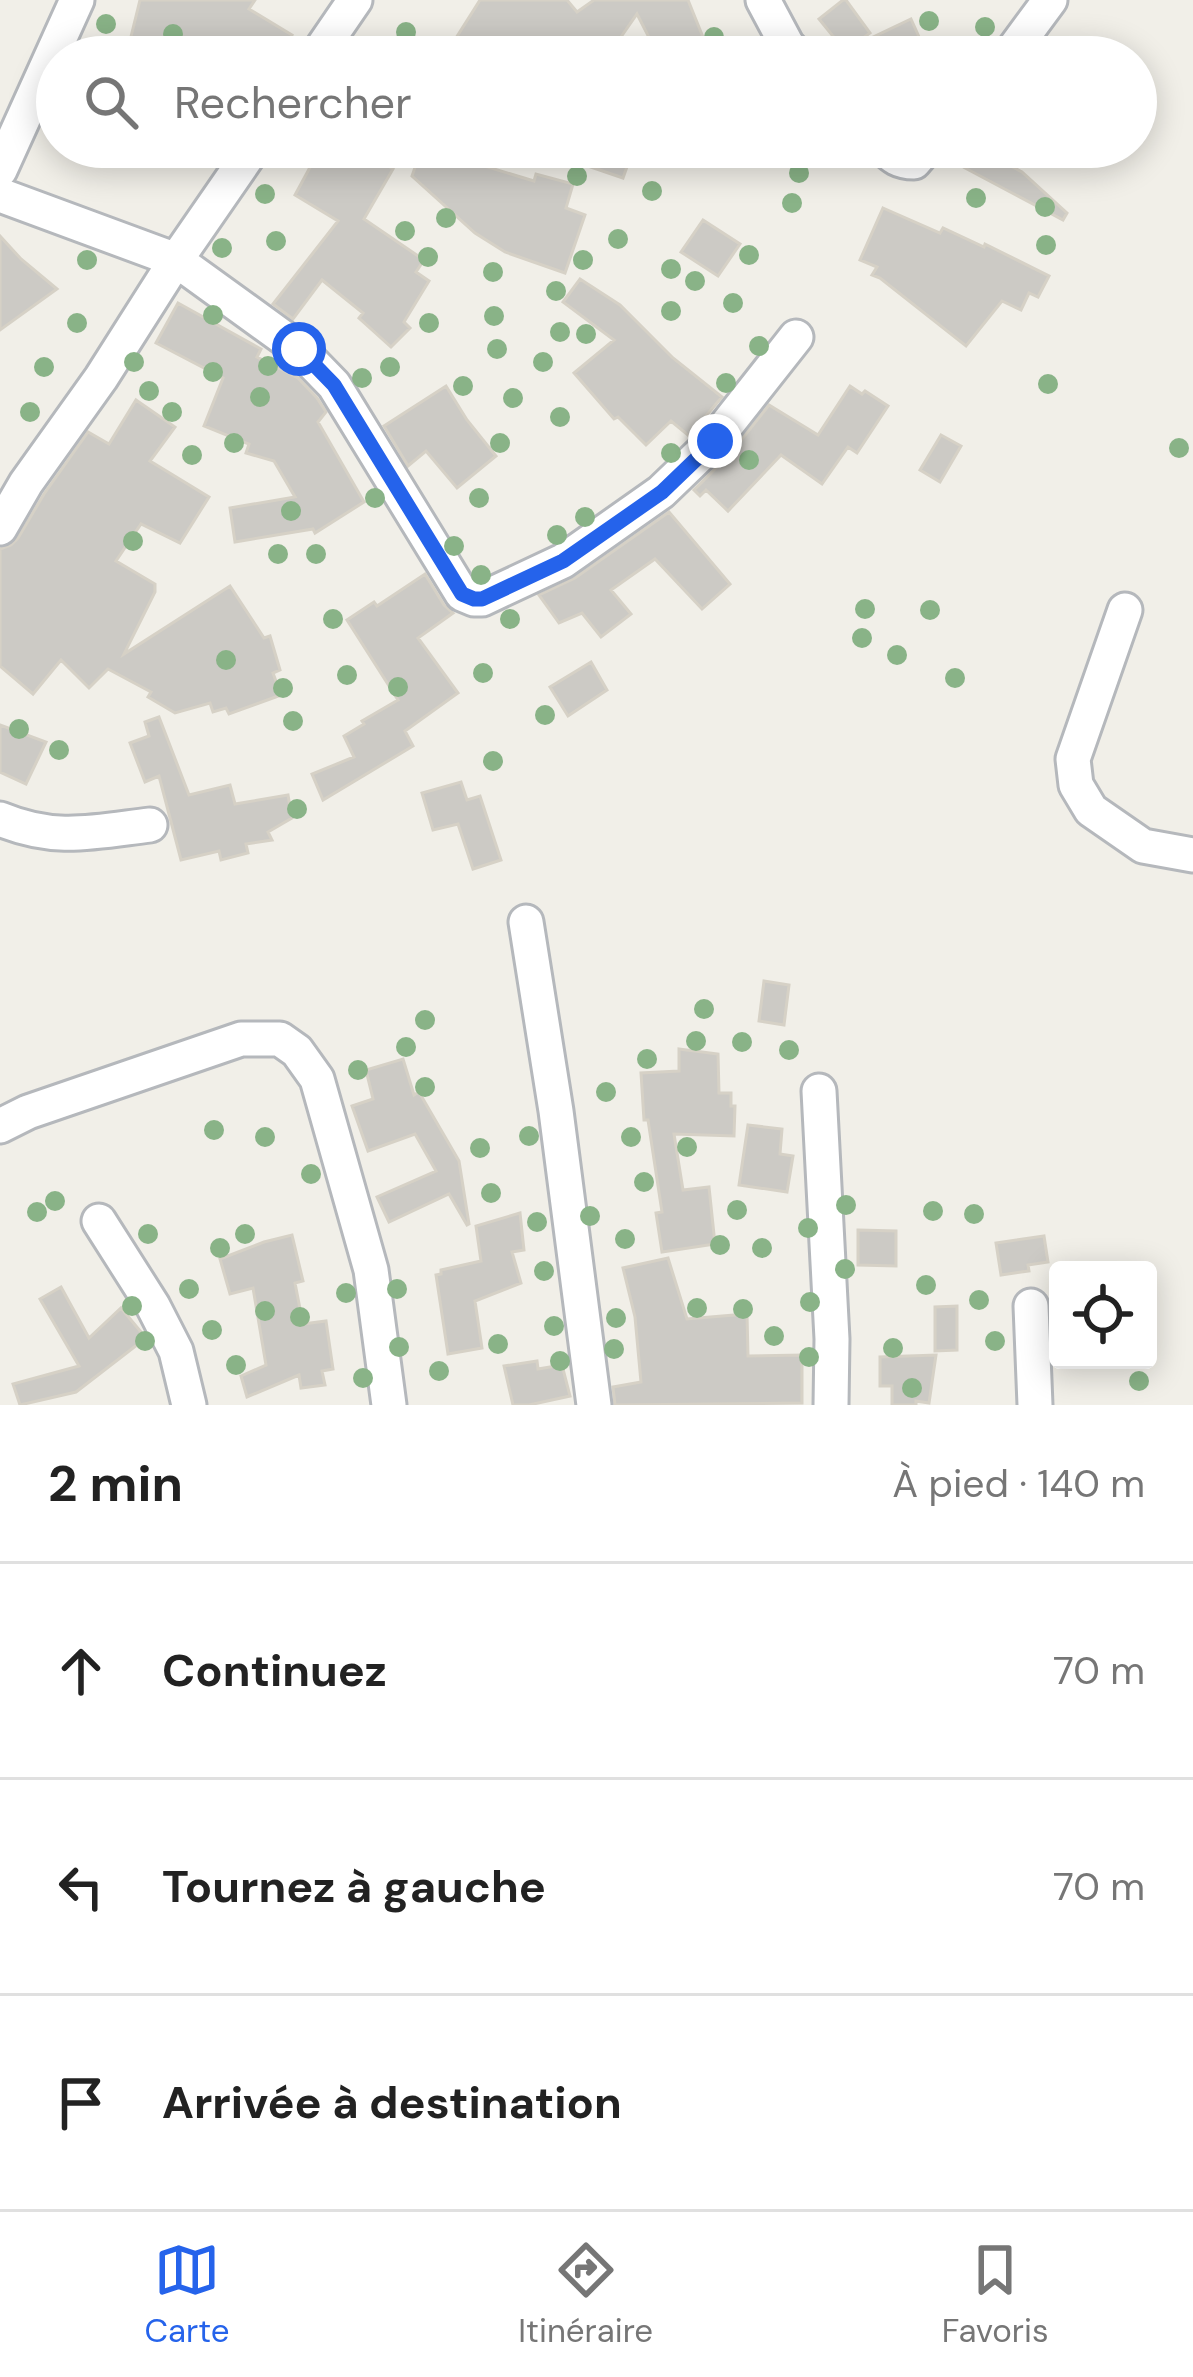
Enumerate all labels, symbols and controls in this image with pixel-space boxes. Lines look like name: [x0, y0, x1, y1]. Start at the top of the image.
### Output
search box: [36, 36, 1157, 168]
icon: search: [78, 69, 144, 135]
text: Rechercher: [174, 73, 412, 132]
route start: [272, 322, 326, 376]
route end: [688, 414, 742, 468]
map controls: [1049, 1261, 1157, 1369]
button: locate: [1049, 1261, 1157, 1369]
text: 2 min: [48, 1450, 183, 1517]
text: À pied · 140 m: [892, 1458, 1145, 1509]
icon: ahead: [48, 1638, 114, 1704]
text: Continuez: [162, 1641, 387, 1700]
text: 70 m: [1053, 1645, 1145, 1696]
icon: left: [48, 1854, 114, 1920]
text: Tournez à gauche: [162, 1857, 546, 1916]
text: 70 m: [1053, 1861, 1145, 1912]
icon: arrive: [48, 2070, 114, 2136]
text: Arrivée à destination: [162, 2073, 622, 2132]
tab: Carte: [144, 2237, 229, 2352]
tab: Itinéraire: [518, 2237, 653, 2352]
tab: Favoris: [942, 2237, 1049, 2352]

